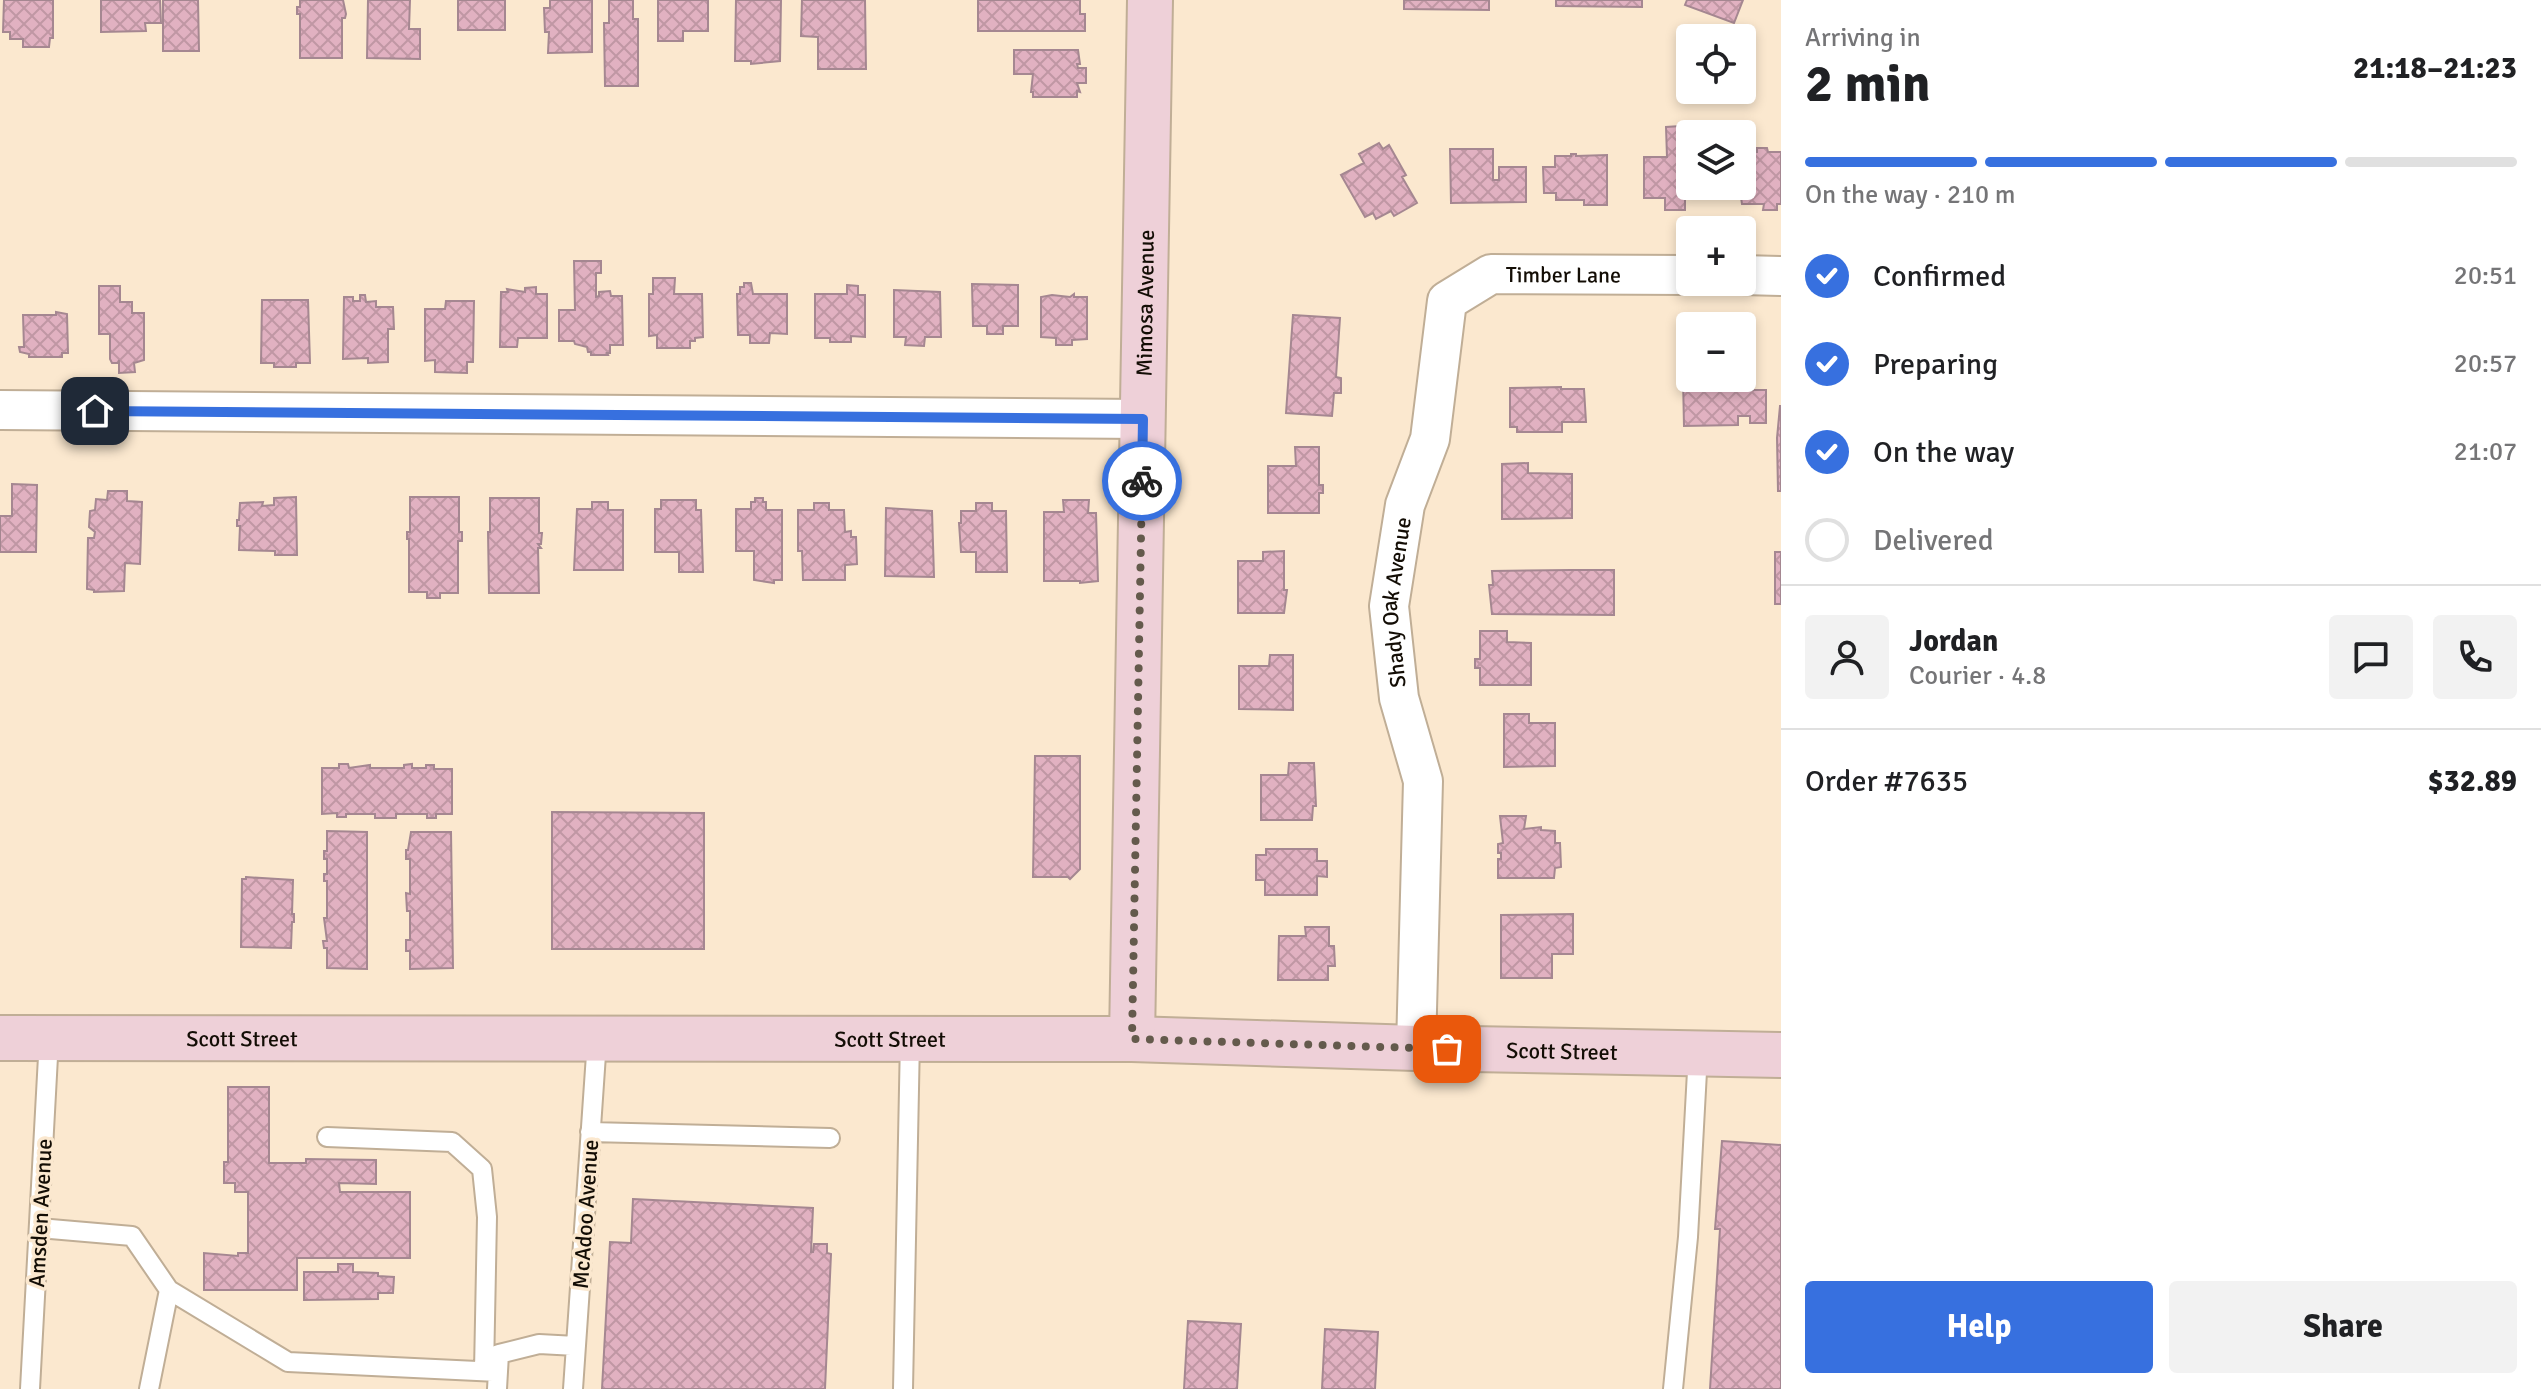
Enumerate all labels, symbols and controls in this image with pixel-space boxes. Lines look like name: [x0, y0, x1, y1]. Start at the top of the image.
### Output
text: Arriving in: [1805, 22, 1921, 54]
map controls: [1676, 24, 1756, 392]
button: locate: [1676, 24, 1756, 104]
text: 21:18–21:23: [2353, 50, 2517, 87]
text: 2 min: [1805, 52, 1931, 116]
button: layers: [1676, 120, 1756, 200]
text: On the way · 210 m: [1805, 179, 2015, 211]
button: +: [1676, 216, 1756, 296]
street label: Mimosa Avenue: [1130, 229, 1160, 377]
icon: check: [1805, 254, 1849, 298]
text: Confirmed: [1873, 258, 2006, 295]
text: 20:51: [2454, 260, 2517, 292]
street label: Timber Lane: [1506, 261, 1621, 289]
button: −: [1676, 312, 1756, 392]
icon: check: [1805, 342, 1849, 386]
text: Preparing: [1873, 346, 1998, 383]
text: 20:57: [2454, 348, 2517, 380]
pin: [61, 377, 129, 445]
icon: home: [73, 389, 117, 433]
icon: check: [1805, 430, 1849, 474]
text: On the way: [1873, 434, 2014, 471]
text: 21:07: [2454, 436, 2517, 468]
courier: [1102, 441, 1182, 521]
icon: bike: [1120, 459, 1164, 503]
street label: Shady Oak Avenue: [1376, 515, 1417, 689]
text: Delivered: [1873, 522, 1994, 559]
button: person: [1805, 615, 1889, 699]
button: chat: [2329, 615, 2413, 699]
button: phone: [2433, 615, 2517, 699]
text: Jordan: [1909, 623, 1998, 660]
text: Courier · 4.8: [1909, 660, 2046, 692]
text: Order #7635: [1805, 763, 1968, 800]
text: $32.89: [2427, 763, 2517, 800]
pin: [1413, 1015, 1481, 1083]
street label: Scott Street: [186, 1025, 298, 1052]
street label: Scott Street: [834, 1026, 946, 1053]
icon: bag: [1425, 1027, 1469, 1071]
street label: Scott Street: [1506, 1037, 1618, 1066]
street label: Amsden Avenue: [23, 1138, 58, 1288]
street label: McAdoo Avenue: [567, 1138, 604, 1290]
button: Help: [1805, 1281, 2153, 1373]
button: Share: [2169, 1281, 2517, 1373]

